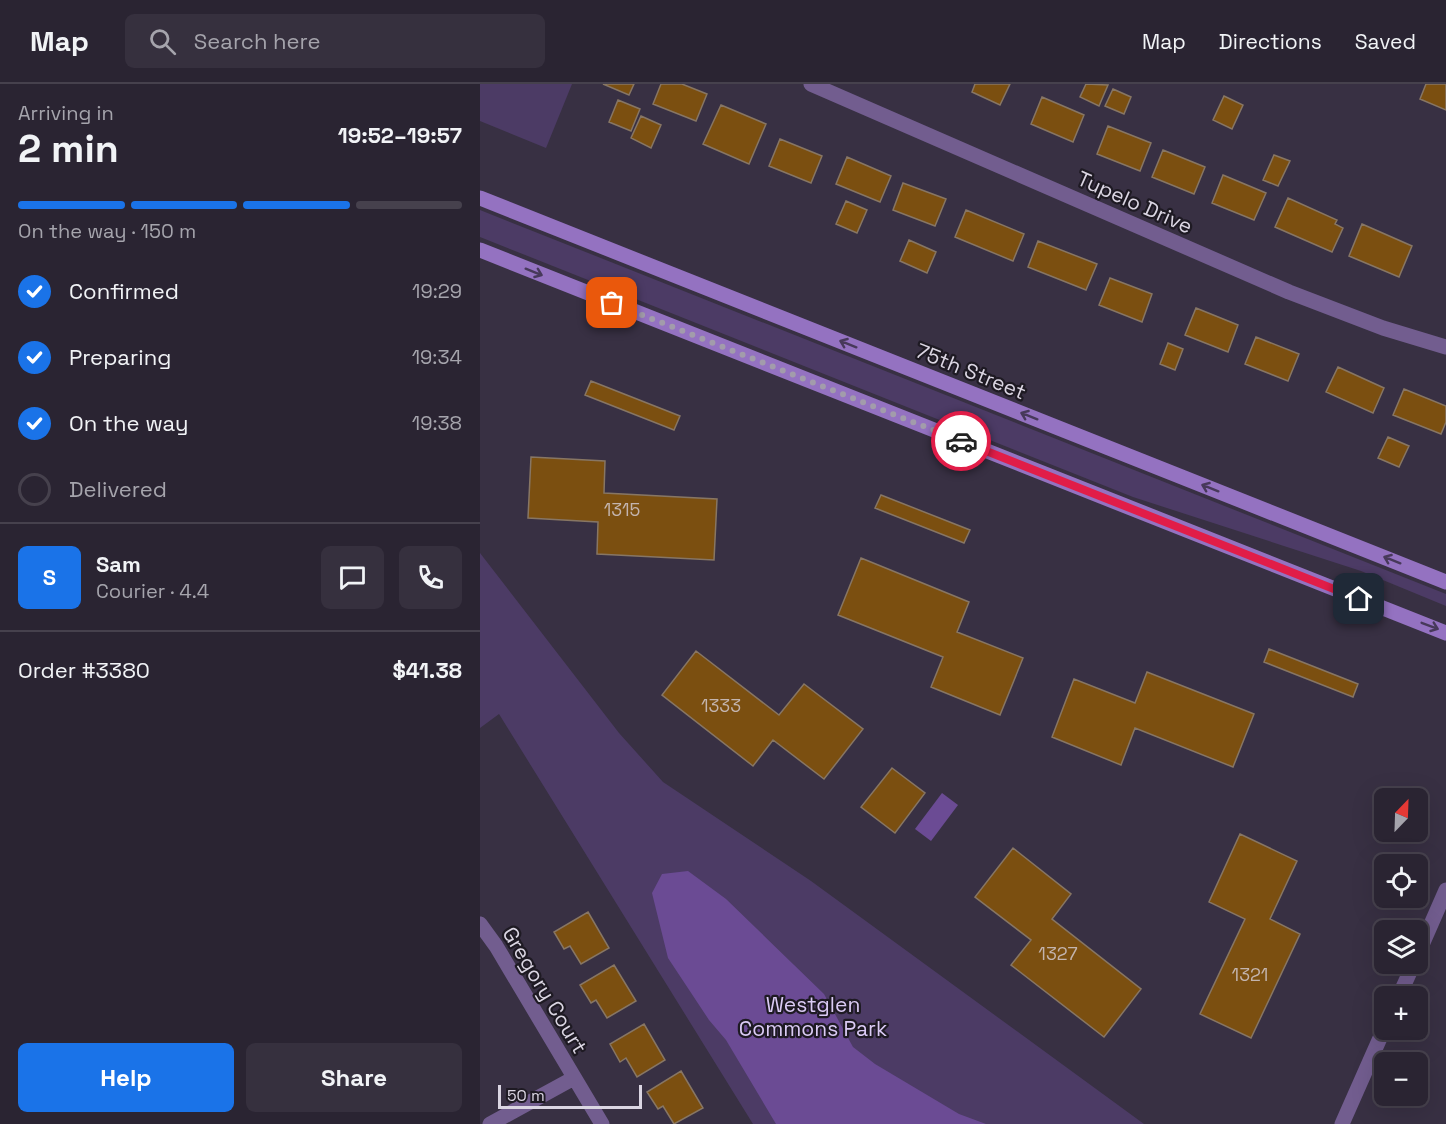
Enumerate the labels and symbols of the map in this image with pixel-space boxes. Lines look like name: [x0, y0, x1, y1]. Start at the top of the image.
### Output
street label: Tupelo Drive: [1073, 165, 1197, 239]
one-way arrow: [525, 267, 543, 278]
pin: [586, 277, 637, 328]
street label: 75th Street: [912, 337, 1030, 405]
one-way arrow: [839, 338, 858, 349]
one-way arrow: [1020, 410, 1039, 421]
courier: [931, 411, 991, 471]
one-way arrow: [1202, 482, 1220, 493]
house number: 1315: [604, 498, 640, 521]
one-way arrow: [1383, 554, 1401, 565]
pin: [1333, 573, 1384, 624]
one-way arrow: [1420, 622, 1438, 633]
house number: 1333: [701, 694, 741, 717]
north arrow: [1374, 788, 1428, 842]
street label: Gregory Court: [497, 922, 593, 1058]
house number: 1327: [1038, 942, 1078, 965]
house number: 1321: [1232, 963, 1268, 986]
park label: Westglen Commons Park: [739, 991, 887, 1042]
scale bar: [498, 1082, 642, 1110]

